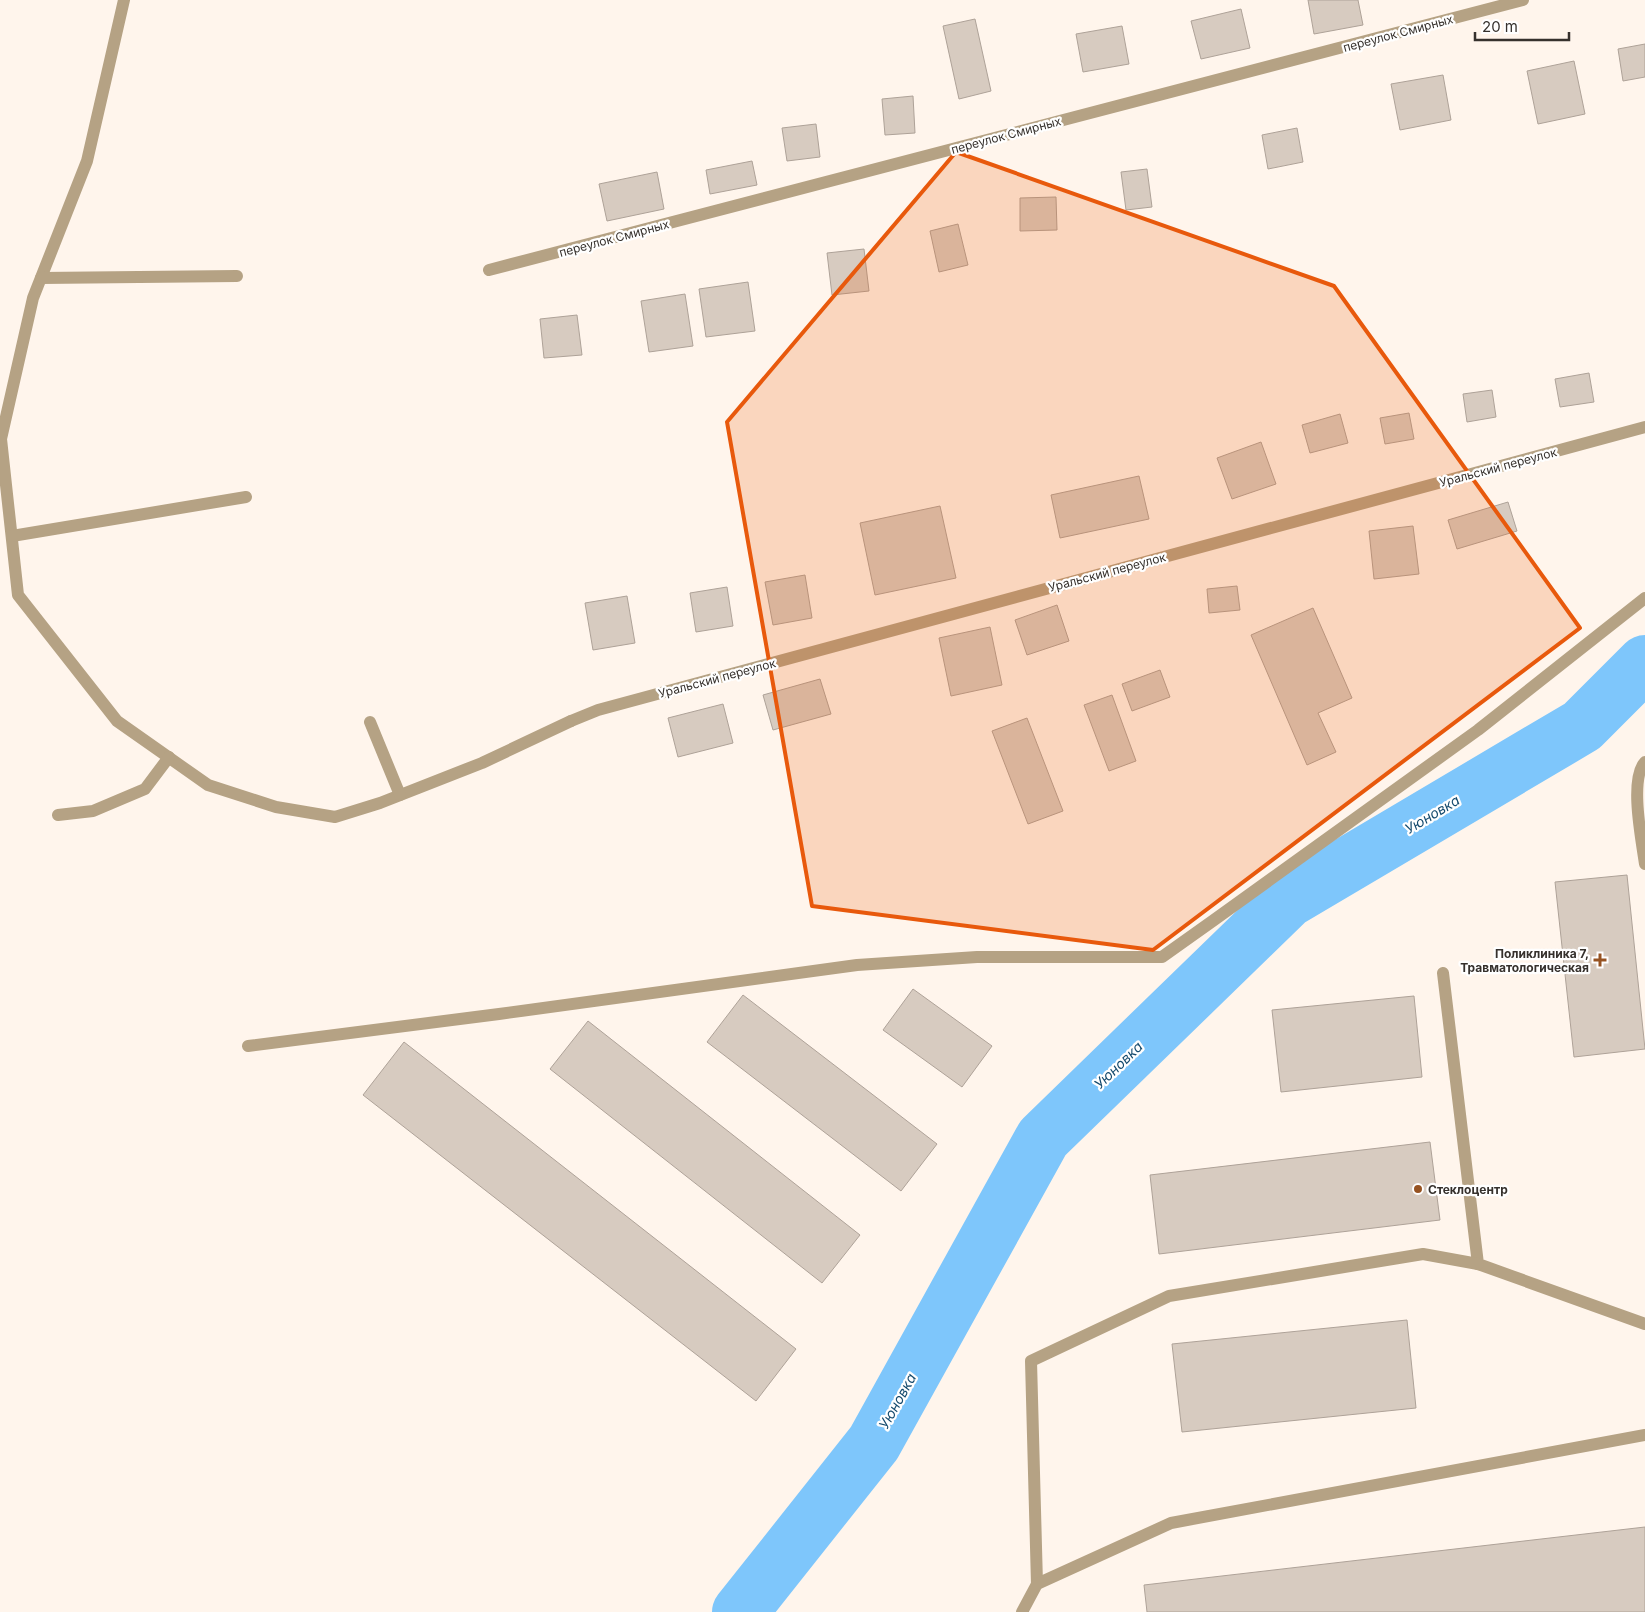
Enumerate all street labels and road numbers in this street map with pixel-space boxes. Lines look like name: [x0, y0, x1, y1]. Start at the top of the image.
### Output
street label: переулок Смирных: [1341, 11, 1455, 55]
street label: переулок Смирных: [949, 113, 1063, 157]
street label: переулок Смирных: [557, 216, 671, 260]
street label: Уральский переулок: [1438, 444, 1559, 490]
street label: Уральский переулок: [1047, 549, 1168, 595]
street label: Уральский переулок: [657, 655, 778, 701]

